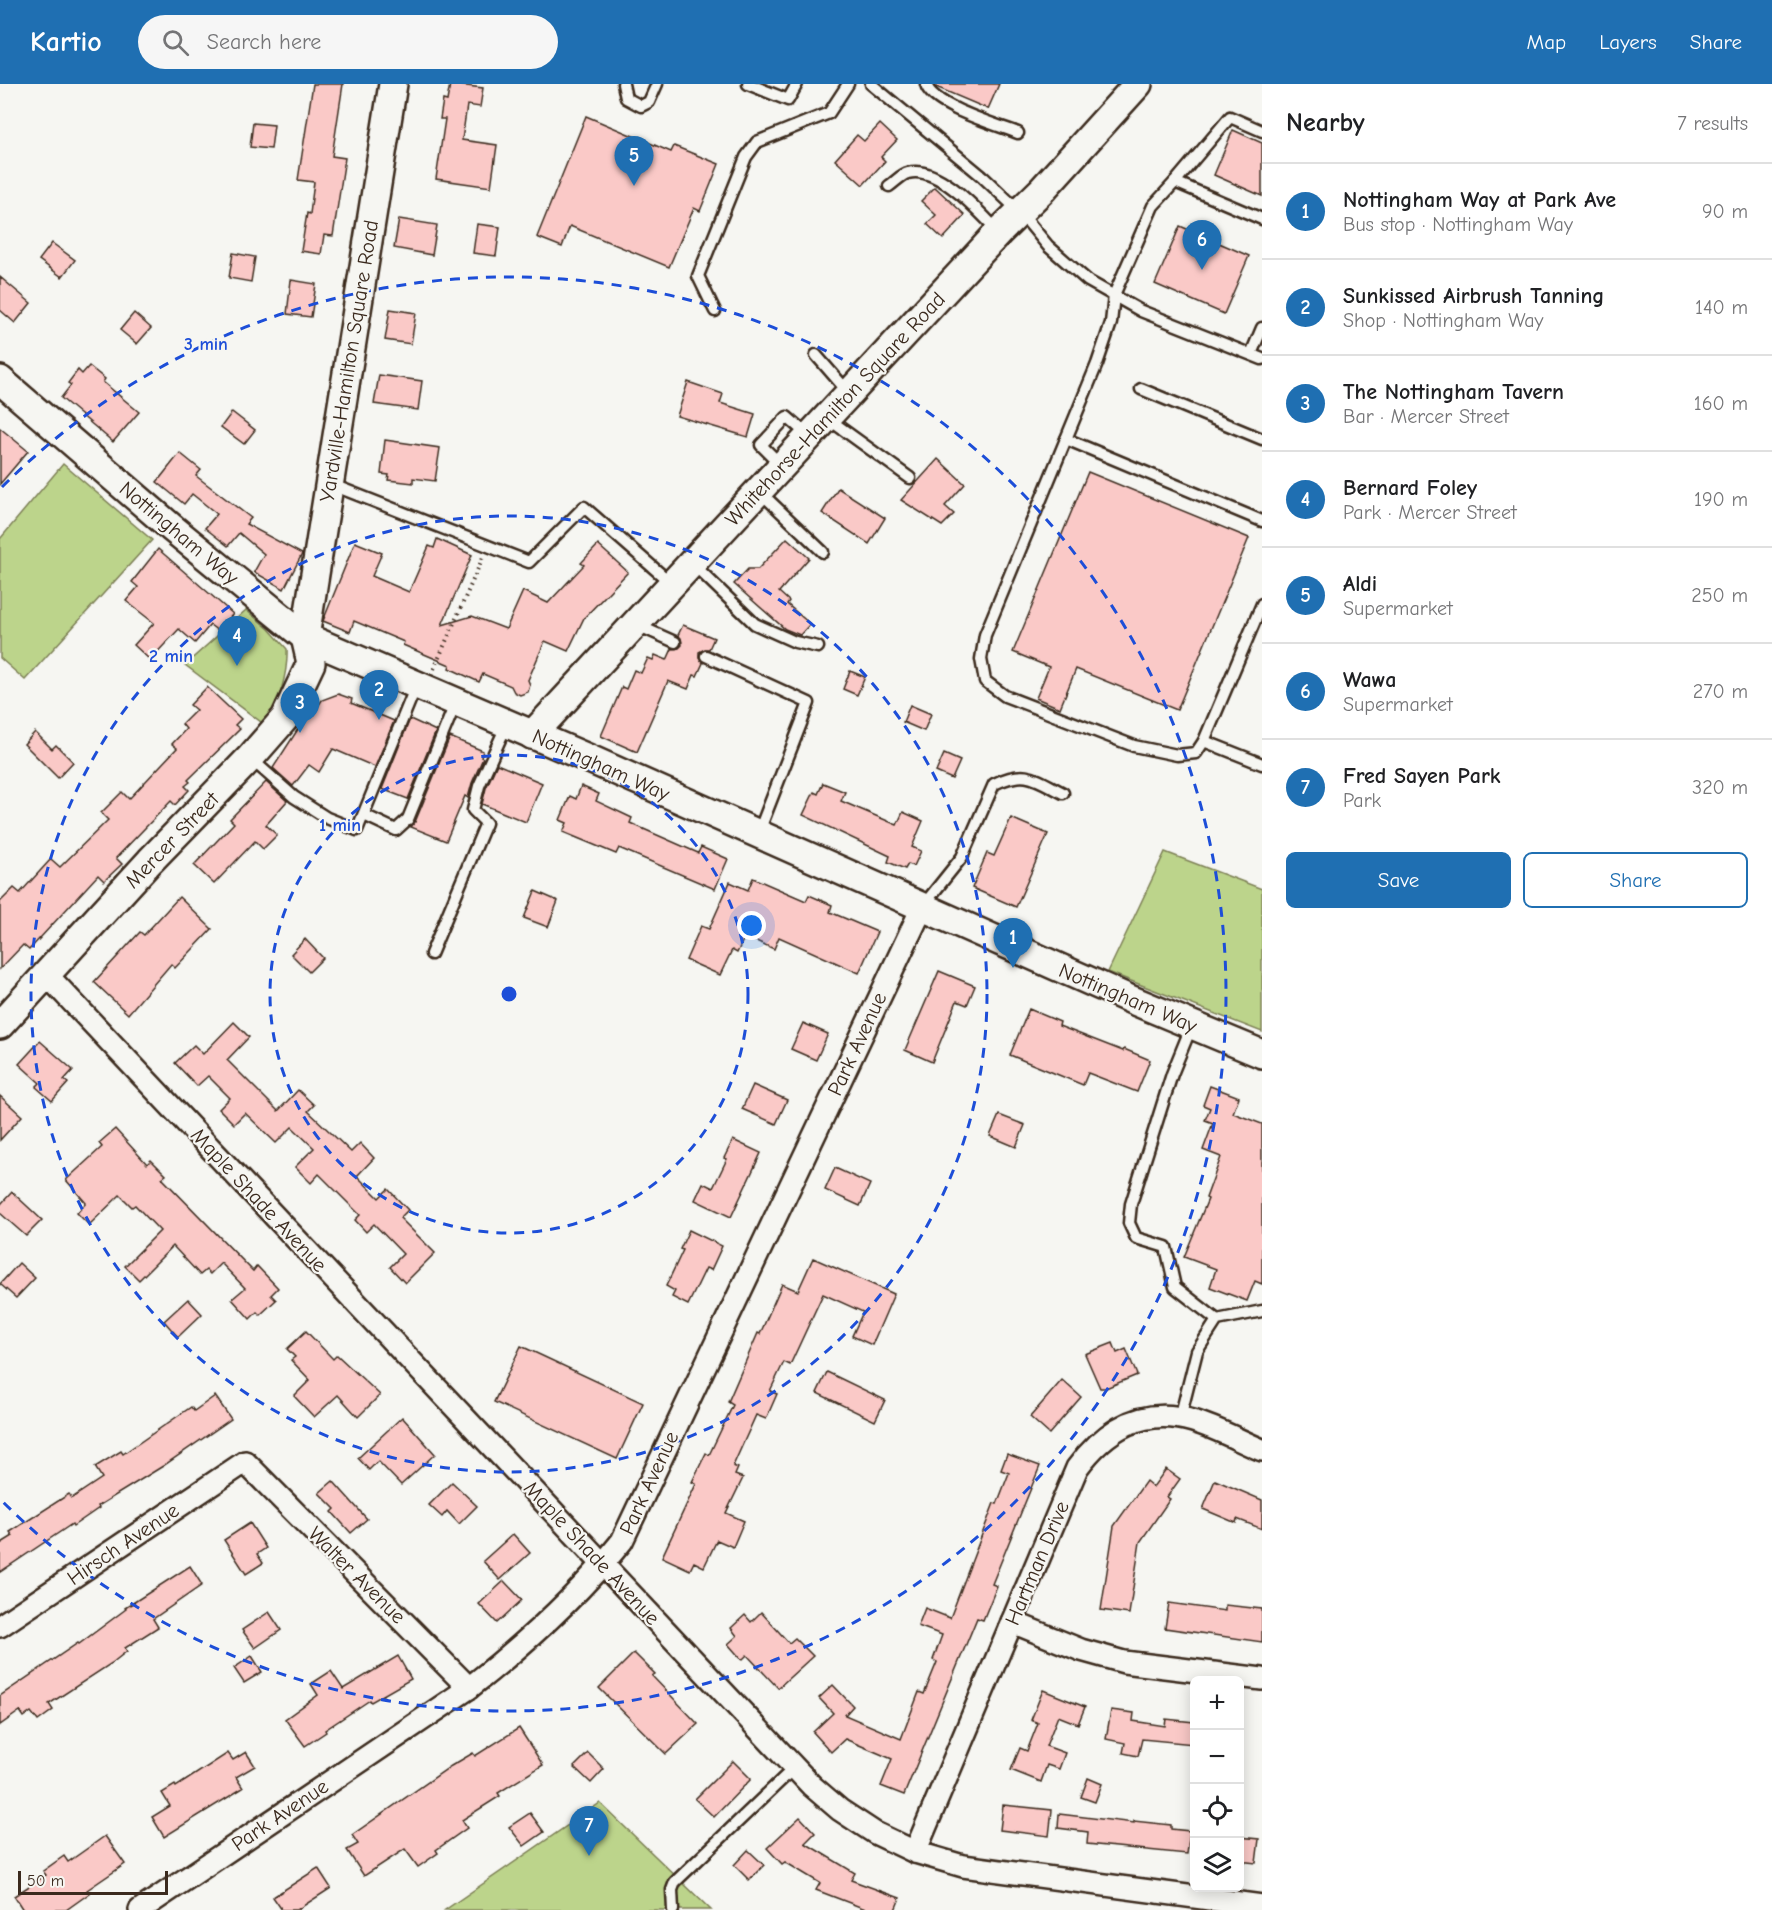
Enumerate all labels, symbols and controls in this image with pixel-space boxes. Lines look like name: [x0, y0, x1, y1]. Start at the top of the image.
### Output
search box: [138, 15, 558, 69]
text: Kartio: [30, 26, 102, 58]
icon: search: [159, 26, 192, 59]
text: Search here: [207, 29, 321, 55]
text: Map: [1527, 30, 1566, 54]
text: Layers: [1599, 30, 1657, 54]
text: Share: [1690, 30, 1742, 54]
text: Nearby: [1286, 108, 1365, 138]
text: 7 results: [1677, 112, 1748, 135]
pin: 5: [614, 136, 654, 186]
text: Nottingham Way at Park Ave: [1343, 187, 1616, 213]
text: 1: [1302, 200, 1309, 223]
text: 90 m: [1702, 200, 1748, 223]
text: Bus stop · Nottingham Way: [1343, 213, 1573, 236]
street label: Yardville-Hamilton Square Road: [315, 218, 383, 504]
pin: 6: [1182, 220, 1222, 270]
text: Sunkissed Airbrush Tanning: [1343, 283, 1604, 309]
street label: Whitehorse-Hamilton Square Road: [720, 287, 950, 531]
text: 2: [1301, 296, 1310, 319]
text: 140 m: [1695, 296, 1748, 319]
text: Shop · Nottingham Way: [1343, 309, 1544, 332]
text: 3 min: [184, 334, 228, 355]
text: The Nottingham Tavern: [1343, 379, 1564, 405]
text: 3: [1301, 392, 1310, 415]
text: 160 m: [1694, 392, 1748, 415]
text: Bar · Mercer Street: [1343, 405, 1509, 428]
text: Bernard Foley: [1343, 475, 1477, 501]
street label: Nottingham Way: [115, 476, 244, 590]
text: 4: [1301, 488, 1310, 511]
text: 190 m: [1694, 488, 1748, 511]
text: Park · Mercer Street: [1343, 501, 1517, 524]
text: Aldi: [1343, 571, 1377, 597]
text: 5: [1300, 584, 1311, 607]
text: 250 m: [1691, 584, 1748, 607]
text: Supermarket: [1343, 597, 1453, 620]
pin: 4: [218, 616, 256, 666]
text: 2 min: [149, 646, 193, 667]
text: Wawa: [1343, 667, 1397, 693]
pin: 2: [360, 670, 398, 720]
text: 6: [1300, 680, 1311, 703]
text: 270 m: [1693, 680, 1748, 703]
pin: 3: [280, 684, 320, 733]
text: Supermarket: [1343, 693, 1453, 716]
street label: Nottingham Way: [529, 724, 674, 806]
text: Fred Sayen Park: [1343, 763, 1501, 789]
text: 7: [1301, 776, 1310, 799]
text: 320 m: [1692, 776, 1748, 799]
street label: Mercer Street: [120, 786, 225, 893]
text: Park: [1343, 789, 1381, 812]
text: 1 min: [319, 815, 361, 836]
button: Save: [1286, 852, 1511, 908]
button: Share: [1523, 852, 1748, 908]
your location: [737, 911, 766, 940]
pin: 1: [994, 918, 1032, 968]
street label: Nottingham Way: [1055, 958, 1201, 1038]
centre of rings: [499, 984, 519, 1004]
street label: Park Avenue: [823, 989, 891, 1099]
street label: Maple Shade Avenue: [186, 1123, 332, 1277]
street label: Park Avenue: [615, 1428, 683, 1538]
street label: Maple Shade Avenue: [519, 1476, 665, 1630]
street label: Hartman Drive: [1000, 1497, 1074, 1629]
street label: Hirsch Avenue: [63, 1498, 183, 1590]
street label: Walter Avenue: [303, 1521, 411, 1629]
map controls: [1190, 1676, 1244, 1892]
button: +: [1190, 1676, 1244, 1730]
button: −: [1190, 1730, 1244, 1784]
street label: Park Avenue: [227, 1774, 333, 1856]
button: locate: [1190, 1784, 1244, 1838]
pin: 7: [570, 1806, 608, 1856]
button: layers: [1190, 1838, 1244, 1892]
scale bar: [18, 1868, 168, 1896]
text: 50 m: [27, 1872, 64, 1890]

